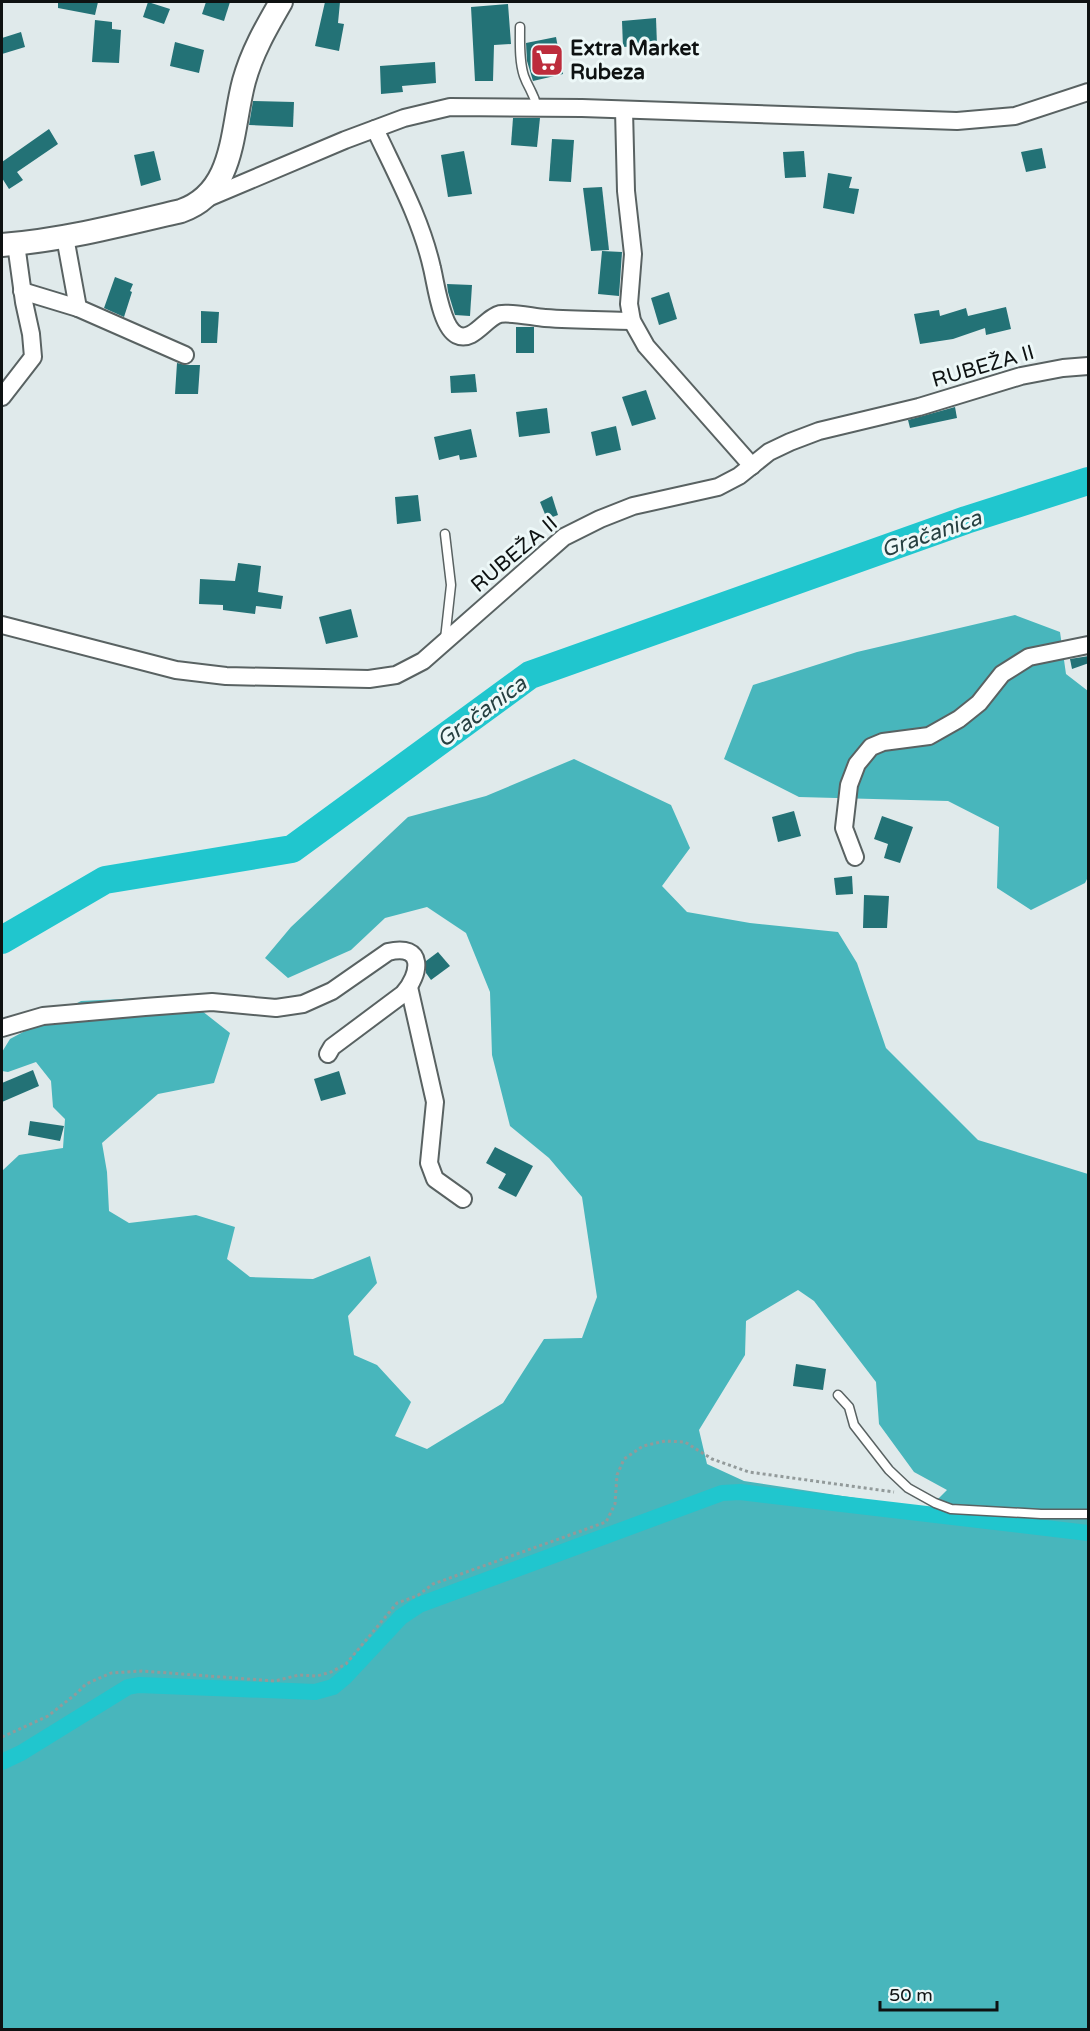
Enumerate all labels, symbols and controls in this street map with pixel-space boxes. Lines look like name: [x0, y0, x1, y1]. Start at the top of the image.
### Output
place label: Extra Market Rubeza: [570, 36, 699, 85]
supermarket icon: Extra Market Rubeza: [529, 42, 565, 78]
street label: RUBEŽA II: [929, 340, 1037, 393]
water label: Gračanica: [878, 504, 986, 563]
street label: RUBEŽA II: [466, 511, 563, 598]
water label: Gračanica: [432, 670, 532, 753]
scale bar: [880, 1974, 997, 2012]
text: 50 m: [889, 1984, 933, 2006]

